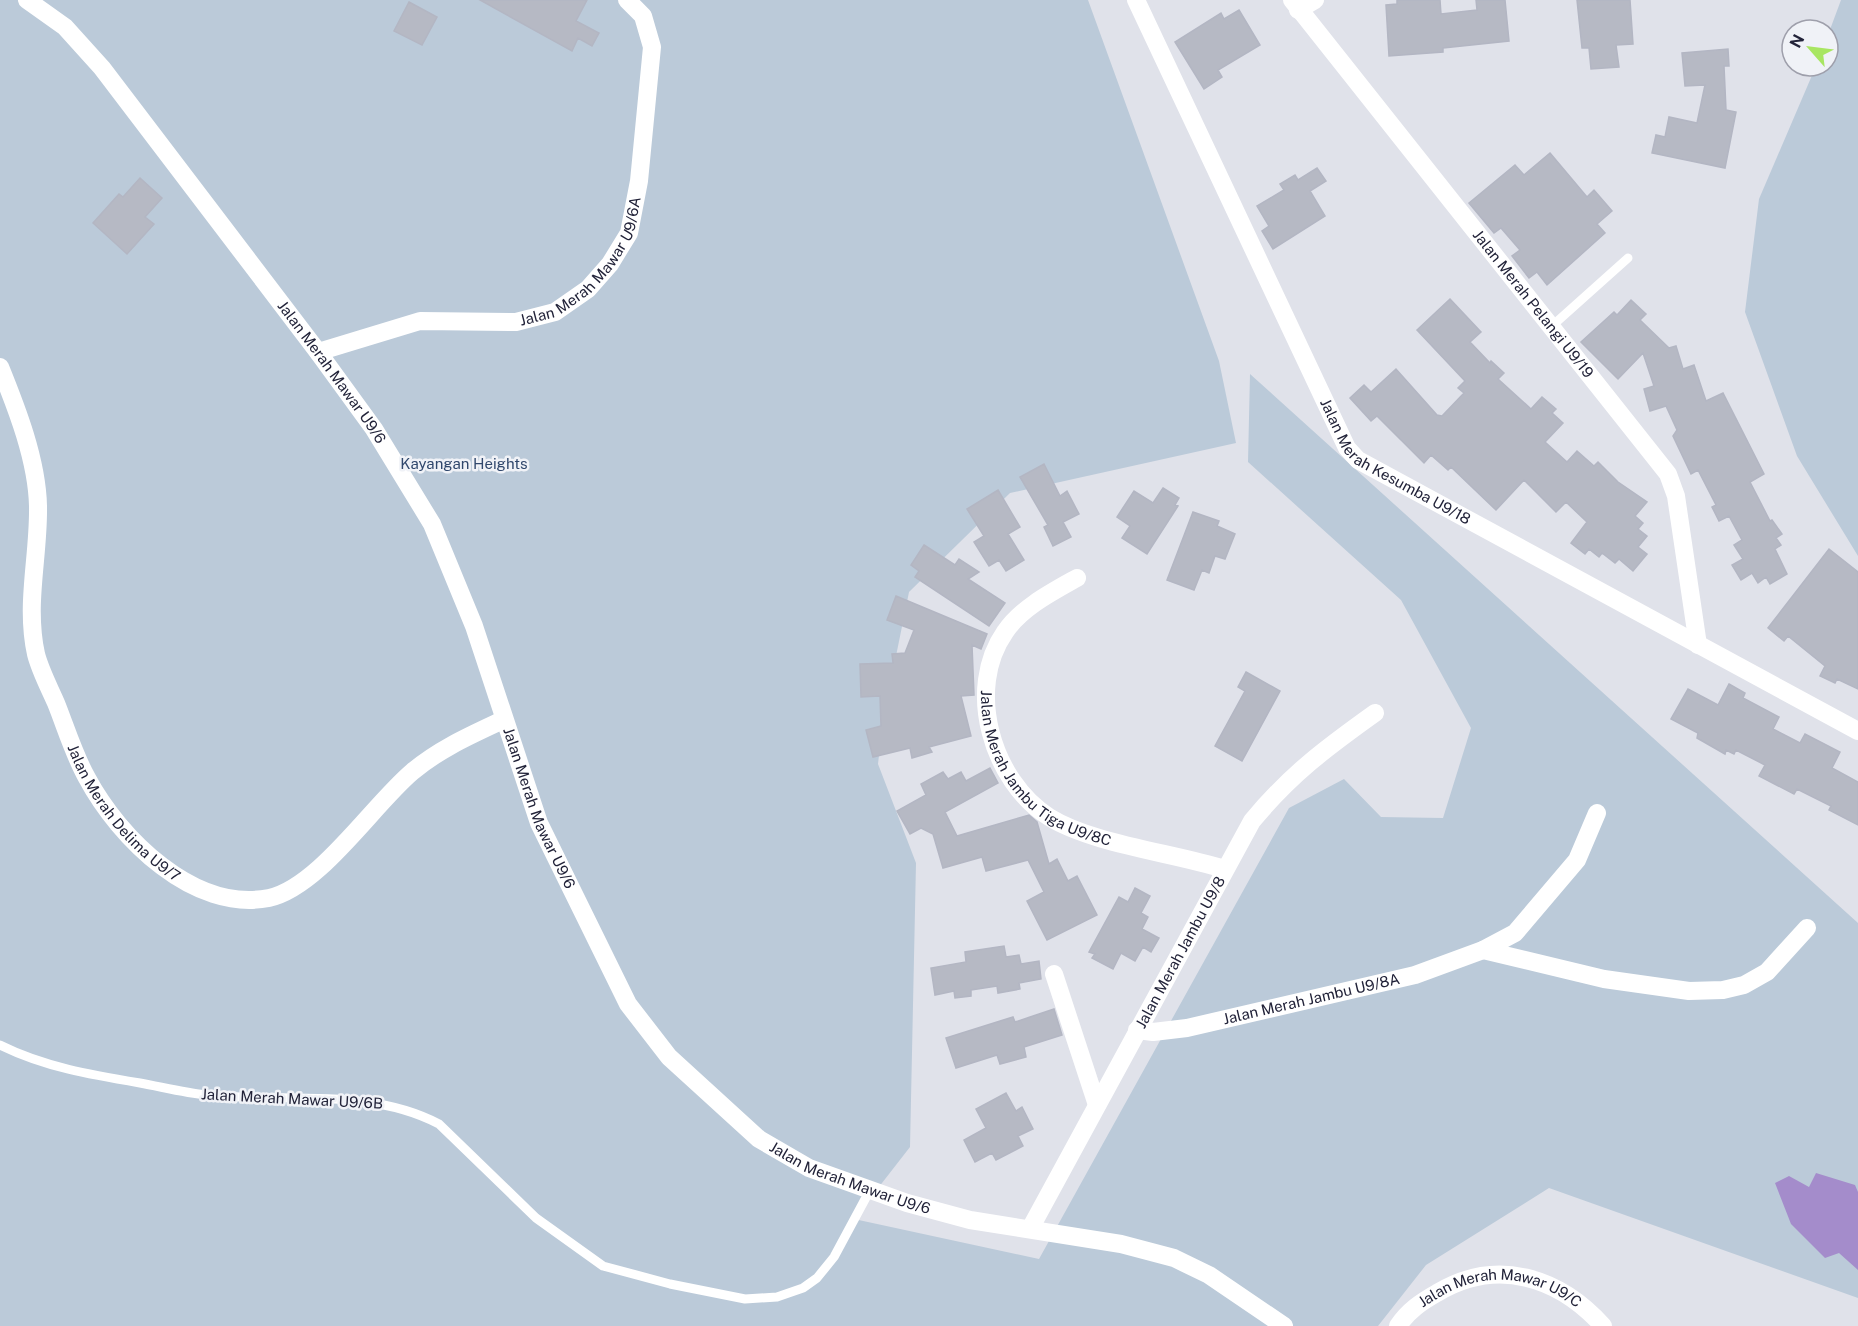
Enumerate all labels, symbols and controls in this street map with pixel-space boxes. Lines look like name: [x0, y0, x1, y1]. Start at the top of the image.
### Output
north arrow: [1780, 18, 1840, 78]
text: N: [1786, 31, 1809, 51]
street label: Jalan Merah Mawar U9/6A: [518, 195, 644, 329]
street label: Jalan Merah Pelangi U9/19: [1470, 226, 1597, 381]
street label: Jalan Merah Mawar U9/6: [274, 297, 390, 446]
street label: Jalan Merah Kesumba U9/18: [1317, 396, 1474, 527]
park label: Kayangan Heights: [400, 455, 528, 472]
street label: Jalan Merah Jambu Tiga U9/8C: [978, 690, 1113, 849]
street label: Jalan Merah Mawar U9/6: [500, 725, 579, 891]
street label: Jalan Merah Delima U9/7: [64, 742, 184, 885]
street label: Jalan Merah Jambu U9/8: [1132, 873, 1228, 1031]
street label: Jalan Merah Jambu U9/8A: [1221, 970, 1402, 1027]
street label: Jalan Merah Mawar U9/6B: [201, 1085, 383, 1112]
street label: Jalan Merah Mawar U9/6: [767, 1138, 932, 1217]
text: Jalan Merah Mawar U9/C: [1415, 1265, 1585, 1311]
street label: Jalan Merah Mawar U9/C: [1413, 1299, 1587, 1317]

